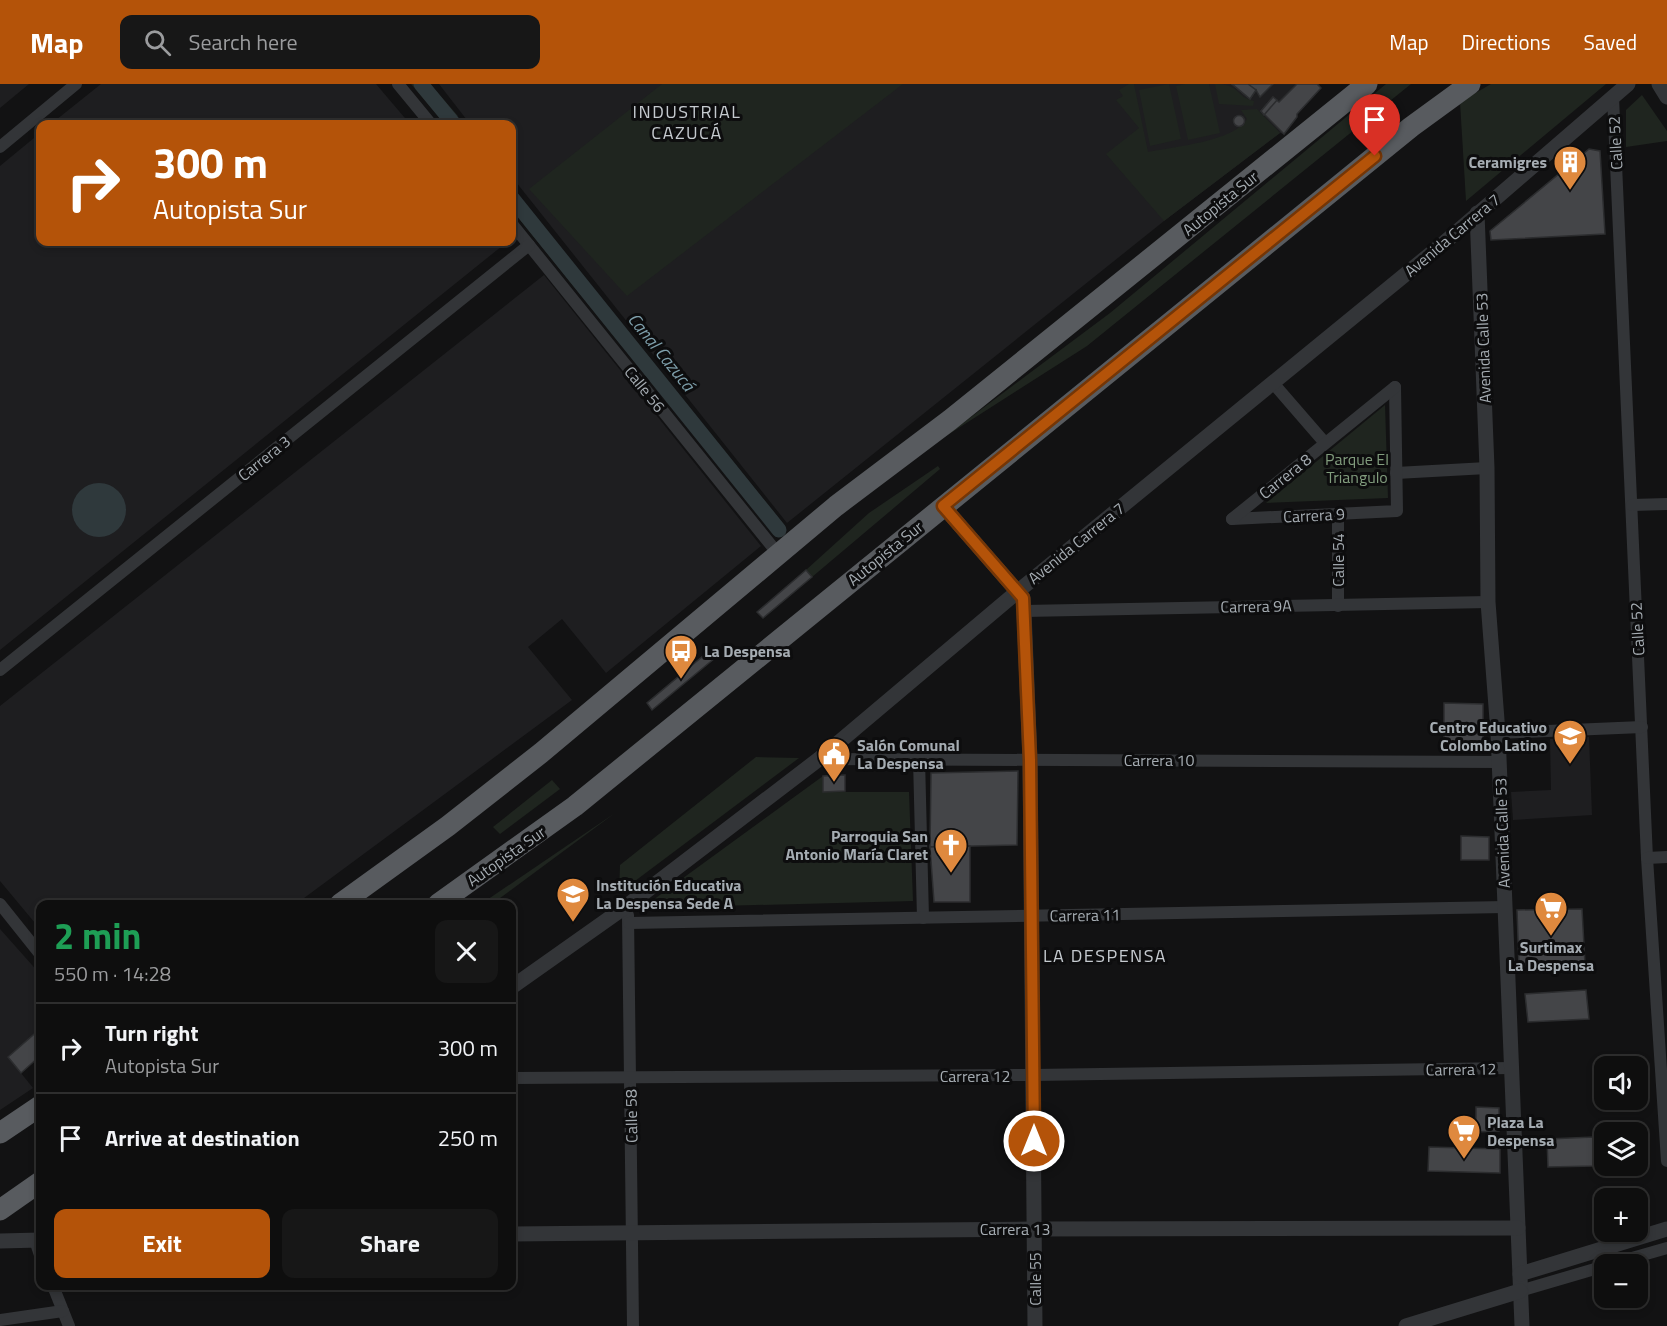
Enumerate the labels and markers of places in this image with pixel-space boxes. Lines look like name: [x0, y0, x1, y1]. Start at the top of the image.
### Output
pin: [1349, 94, 1400, 156]
building icon: Ceramigres: [1552, 144, 1588, 191]
place label: Ceramigres: [1468, 150, 1547, 174]
bus stop icon: La Despensa: [663, 633, 699, 680]
place label: La Despensa: [704, 639, 791, 663]
place label: Centro Educativo Colombo Latino: [1430, 715, 1547, 757]
school or university icon: Centro Educativo Colombo Latino: [1552, 718, 1588, 765]
place label: Salón Comunal La Despensa: [857, 733, 960, 775]
public building icon: Salón Comunal La Despensa: [816, 736, 852, 783]
place label: Parroquia San Antonio María Claret: [785, 824, 928, 866]
church icon: Parroquia San Antonio María Claret: [933, 827, 969, 874]
place label: Institución Educativa La Despensa Sede A: [596, 873, 741, 915]
school or university icon: Institución Educativa La Despensa Sede A: [555, 876, 591, 923]
supermarket icon: Surtimax La Despensa: [1533, 890, 1569, 937]
place label: Surtimax La Despensa: [1508, 935, 1594, 977]
place label: Plaza La Despensa: [1487, 1110, 1554, 1152]
supermarket icon: Plaza La Despensa: [1446, 1113, 1482, 1160]

